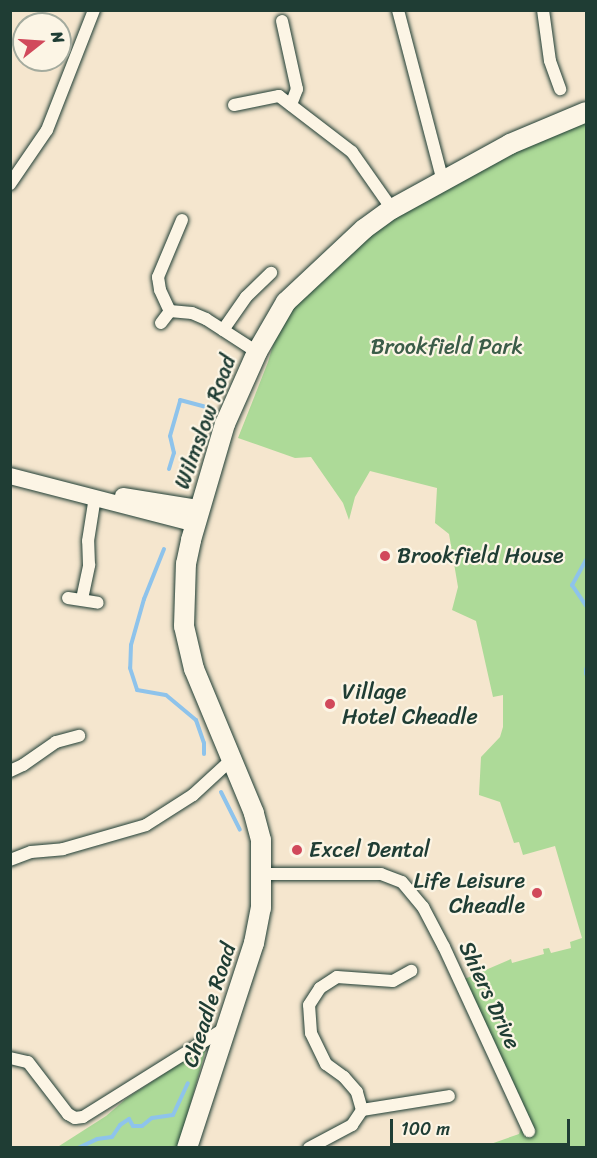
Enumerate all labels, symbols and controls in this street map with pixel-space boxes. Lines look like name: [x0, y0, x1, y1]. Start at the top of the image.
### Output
north arrow: [12, 12, 72, 72]
text: N: [42, 28, 73, 47]
park label: Brookfield Park: [371, 334, 523, 360]
street label: Wilmslow Road: [169, 351, 241, 493]
place label: Brookfield House: [397, 543, 564, 569]
marker: Brookfield House: [378, 549, 392, 563]
place label: Village Hotel Cheadle: [342, 678, 478, 730]
marker: Village Hotel Cheadle: [323, 697, 337, 711]
place label: Excel Dental: [309, 837, 430, 863]
marker: Excel Dental: [290, 843, 304, 857]
place label: Life Leisure Cheadle: [412, 867, 525, 918]
marker: Life Leisure Cheadle: [530, 886, 544, 900]
street label: Shiers Drive: [453, 937, 527, 1053]
street label: Cheadle Road: [177, 940, 241, 1070]
scale bar: [393, 1107, 573, 1145]
text: 100 m: [401, 1113, 450, 1145]

